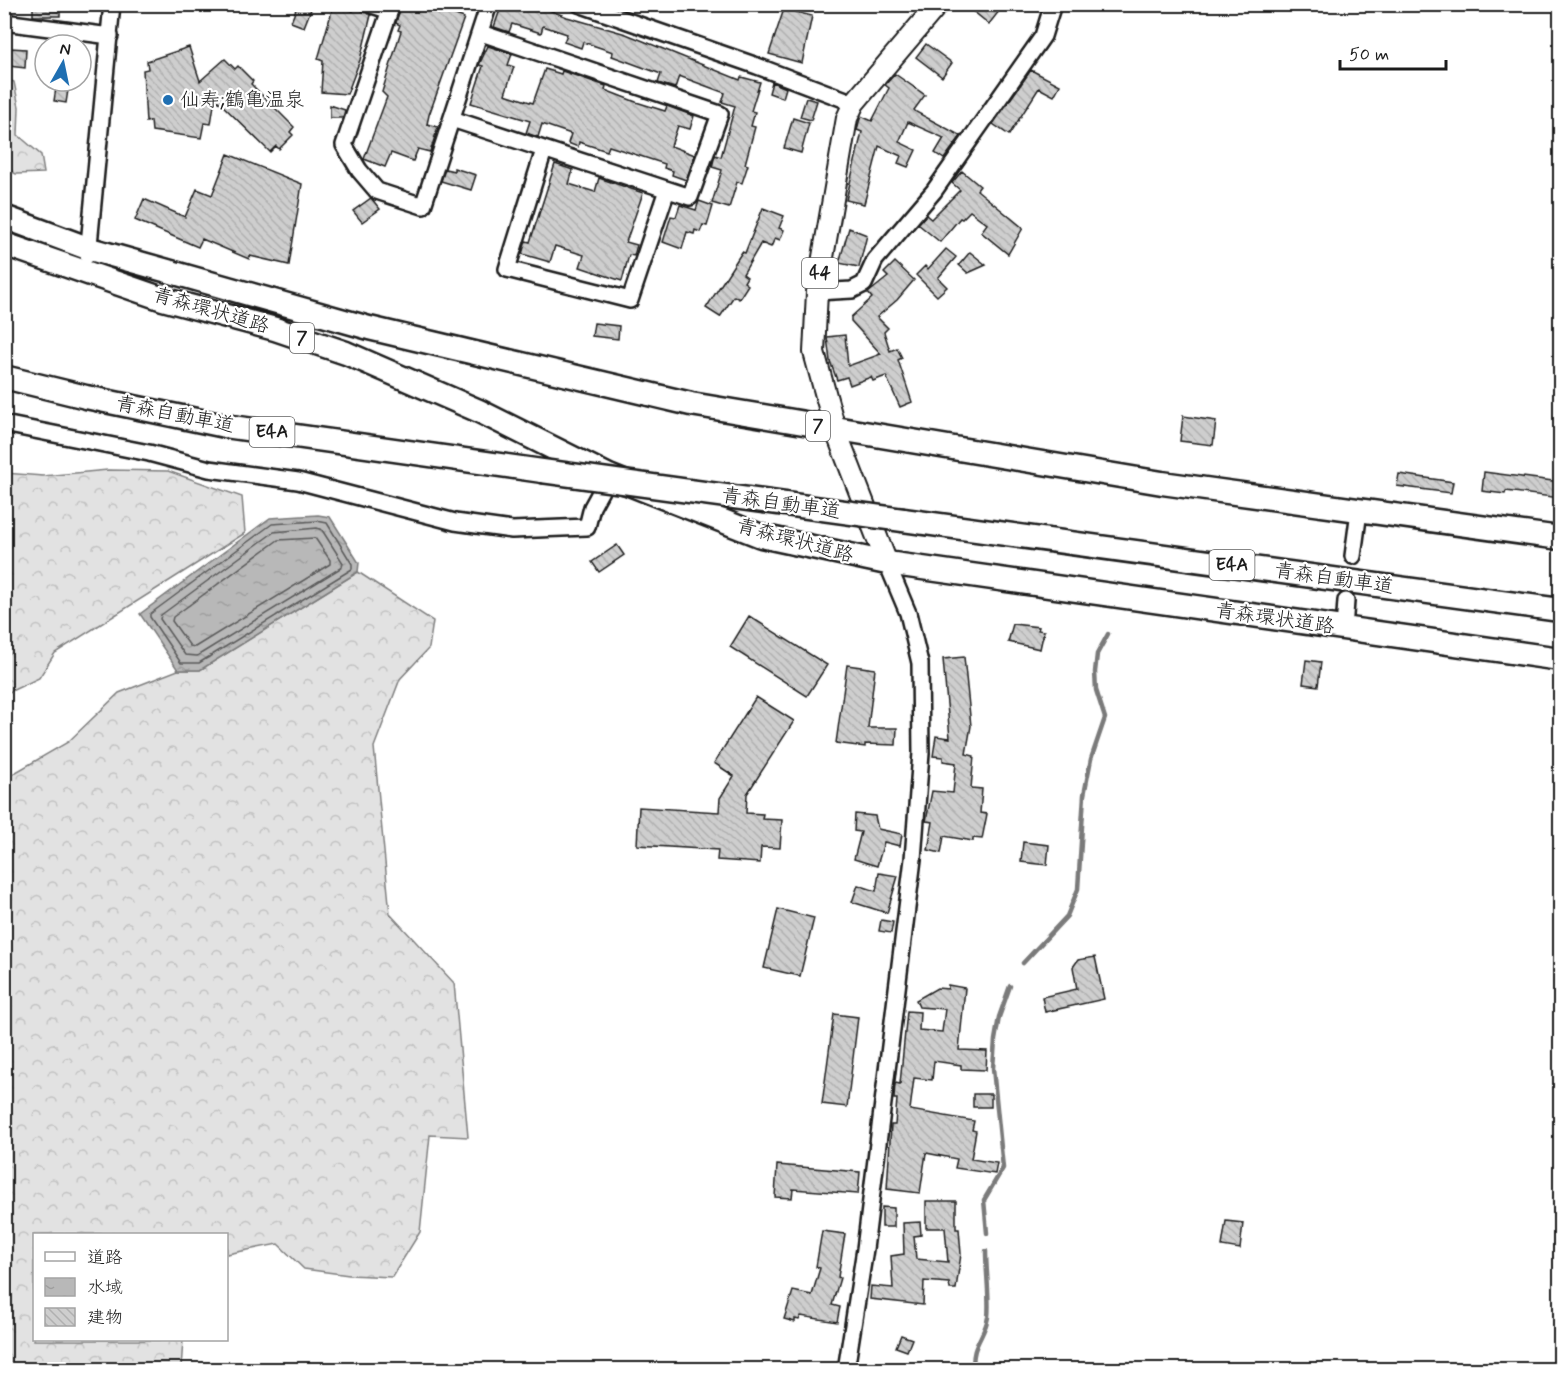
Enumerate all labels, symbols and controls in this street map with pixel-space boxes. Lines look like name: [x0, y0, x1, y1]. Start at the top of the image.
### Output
north arrow: [33, 33, 93, 93]
scale bar: [1340, 33, 1446, 71]
text: N: [58, 38, 72, 61]
text: 50 m: [1349, 43, 1389, 67]
place label: 仙寿;鶴亀温泉: [180, 87, 305, 114]
marker: 仙寿;鶴亀温泉: [161, 93, 175, 107]
road number: 44: [802, 258, 838, 288]
street label: 青森環状道路: [150, 281, 272, 341]
road number: 7: [290, 323, 314, 353]
street label: 青森自動車道: [114, 390, 236, 440]
road number: 7: [806, 411, 830, 441]
road number: E4A: [250, 417, 294, 447]
street label: 青森自動車道: [720, 482, 842, 526]
street label: 青森環状道路: [734, 512, 856, 570]
road number: E4A: [1210, 550, 1254, 580]
street label: 青森自動車道: [1273, 557, 1395, 601]
street label: 青森環状道路: [1214, 597, 1336, 641]
legend: [33, 1233, 228, 1341]
text: 道路: [87, 1246, 123, 1270]
text: 水域: [87, 1276, 123, 1300]
text: 建物: [87, 1306, 123, 1330]

